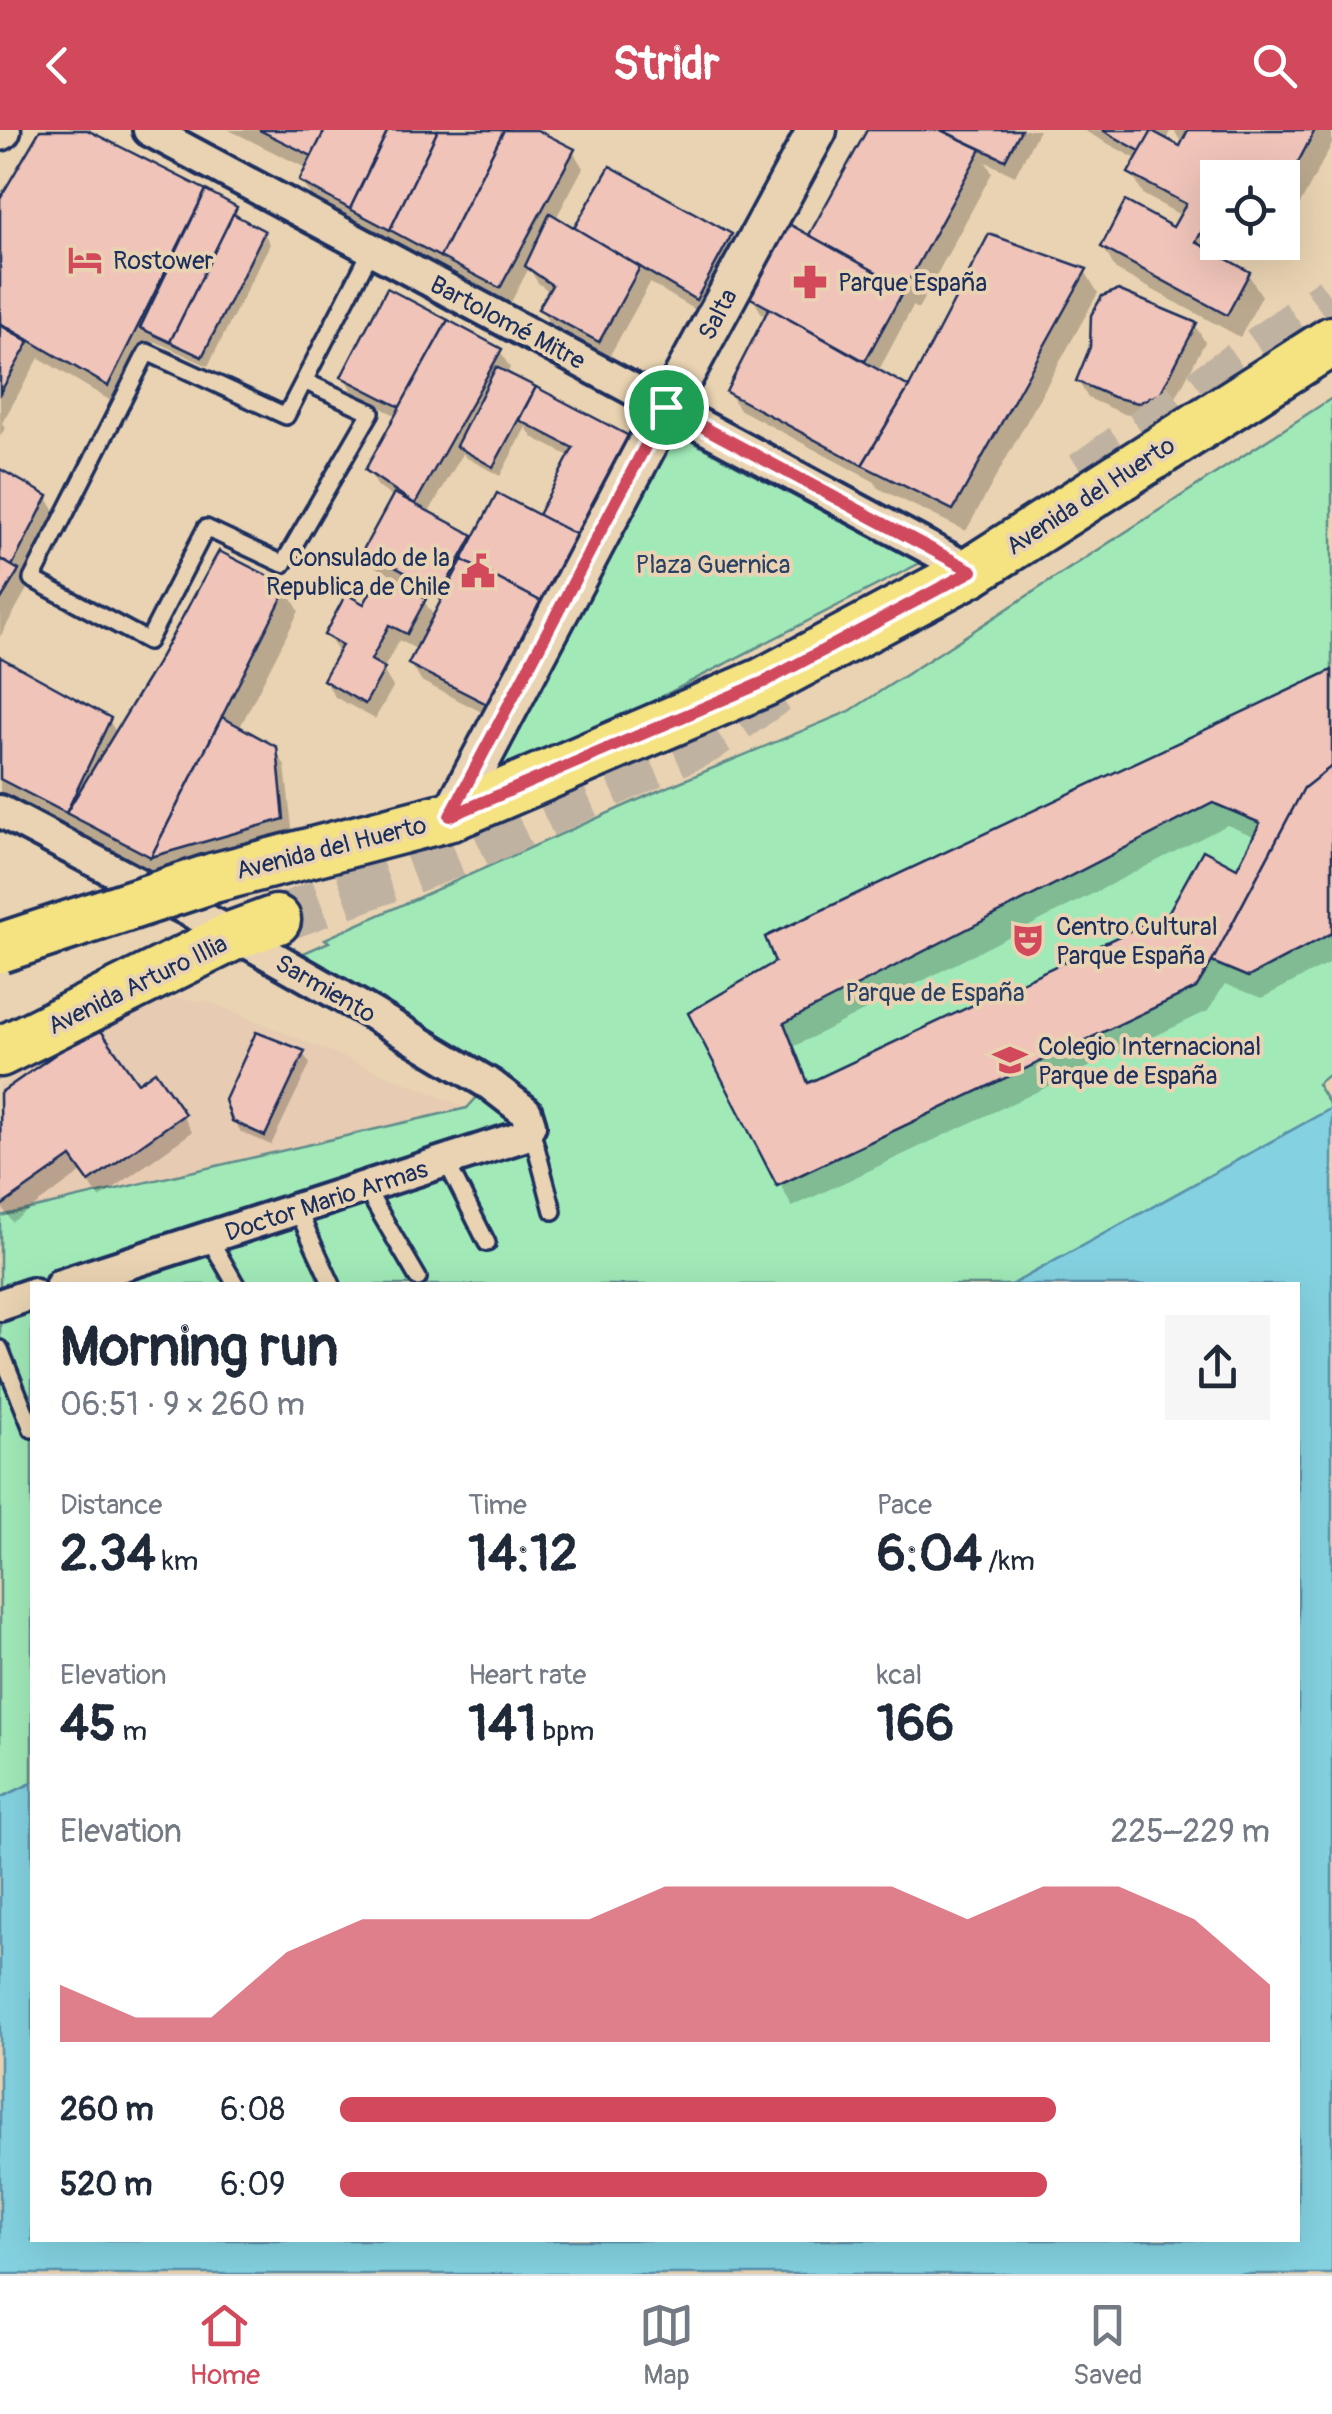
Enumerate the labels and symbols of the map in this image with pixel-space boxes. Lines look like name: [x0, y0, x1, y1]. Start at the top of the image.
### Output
hotel icon: Rostower: [66, 241, 104, 279]
place label: Rostower: [113, 246, 214, 277]
pharmacy icon: Parque España: [791, 263, 829, 301]
place label: Parque España: [838, 268, 987, 299]
street label: Bartolomé Mitre: [425, 269, 591, 377]
street label: Salta: [692, 284, 745, 346]
pin: [624, 365, 709, 450]
street label: Avenida del Huerto: [1001, 430, 1181, 562]
place label: Consulado de la Republica de Chile: [266, 543, 451, 603]
park label: Plaza Guernica: [636, 550, 790, 581]
public building icon: Consulado de la Republica de Chile: [459, 552, 497, 590]
street label: Avenida del Huerto: [233, 810, 430, 887]
place label: Centro Cultural Parque España: [1056, 912, 1218, 972]
theatre icon: Centro Cultural Parque España: [1009, 921, 1047, 959]
street label: Avenida Arturo Illia: [43, 928, 232, 1042]
street label: Sarmiento: [269, 948, 381, 1030]
park label: Parque de España: [845, 978, 1025, 1009]
place label: Colegio Internacional Parque de España: [1038, 1032, 1261, 1092]
school or university icon: Colegio Internacional Parque de España: [991, 1041, 1029, 1079]
street label: Doctor Mario Armas: [221, 1154, 432, 1249]

